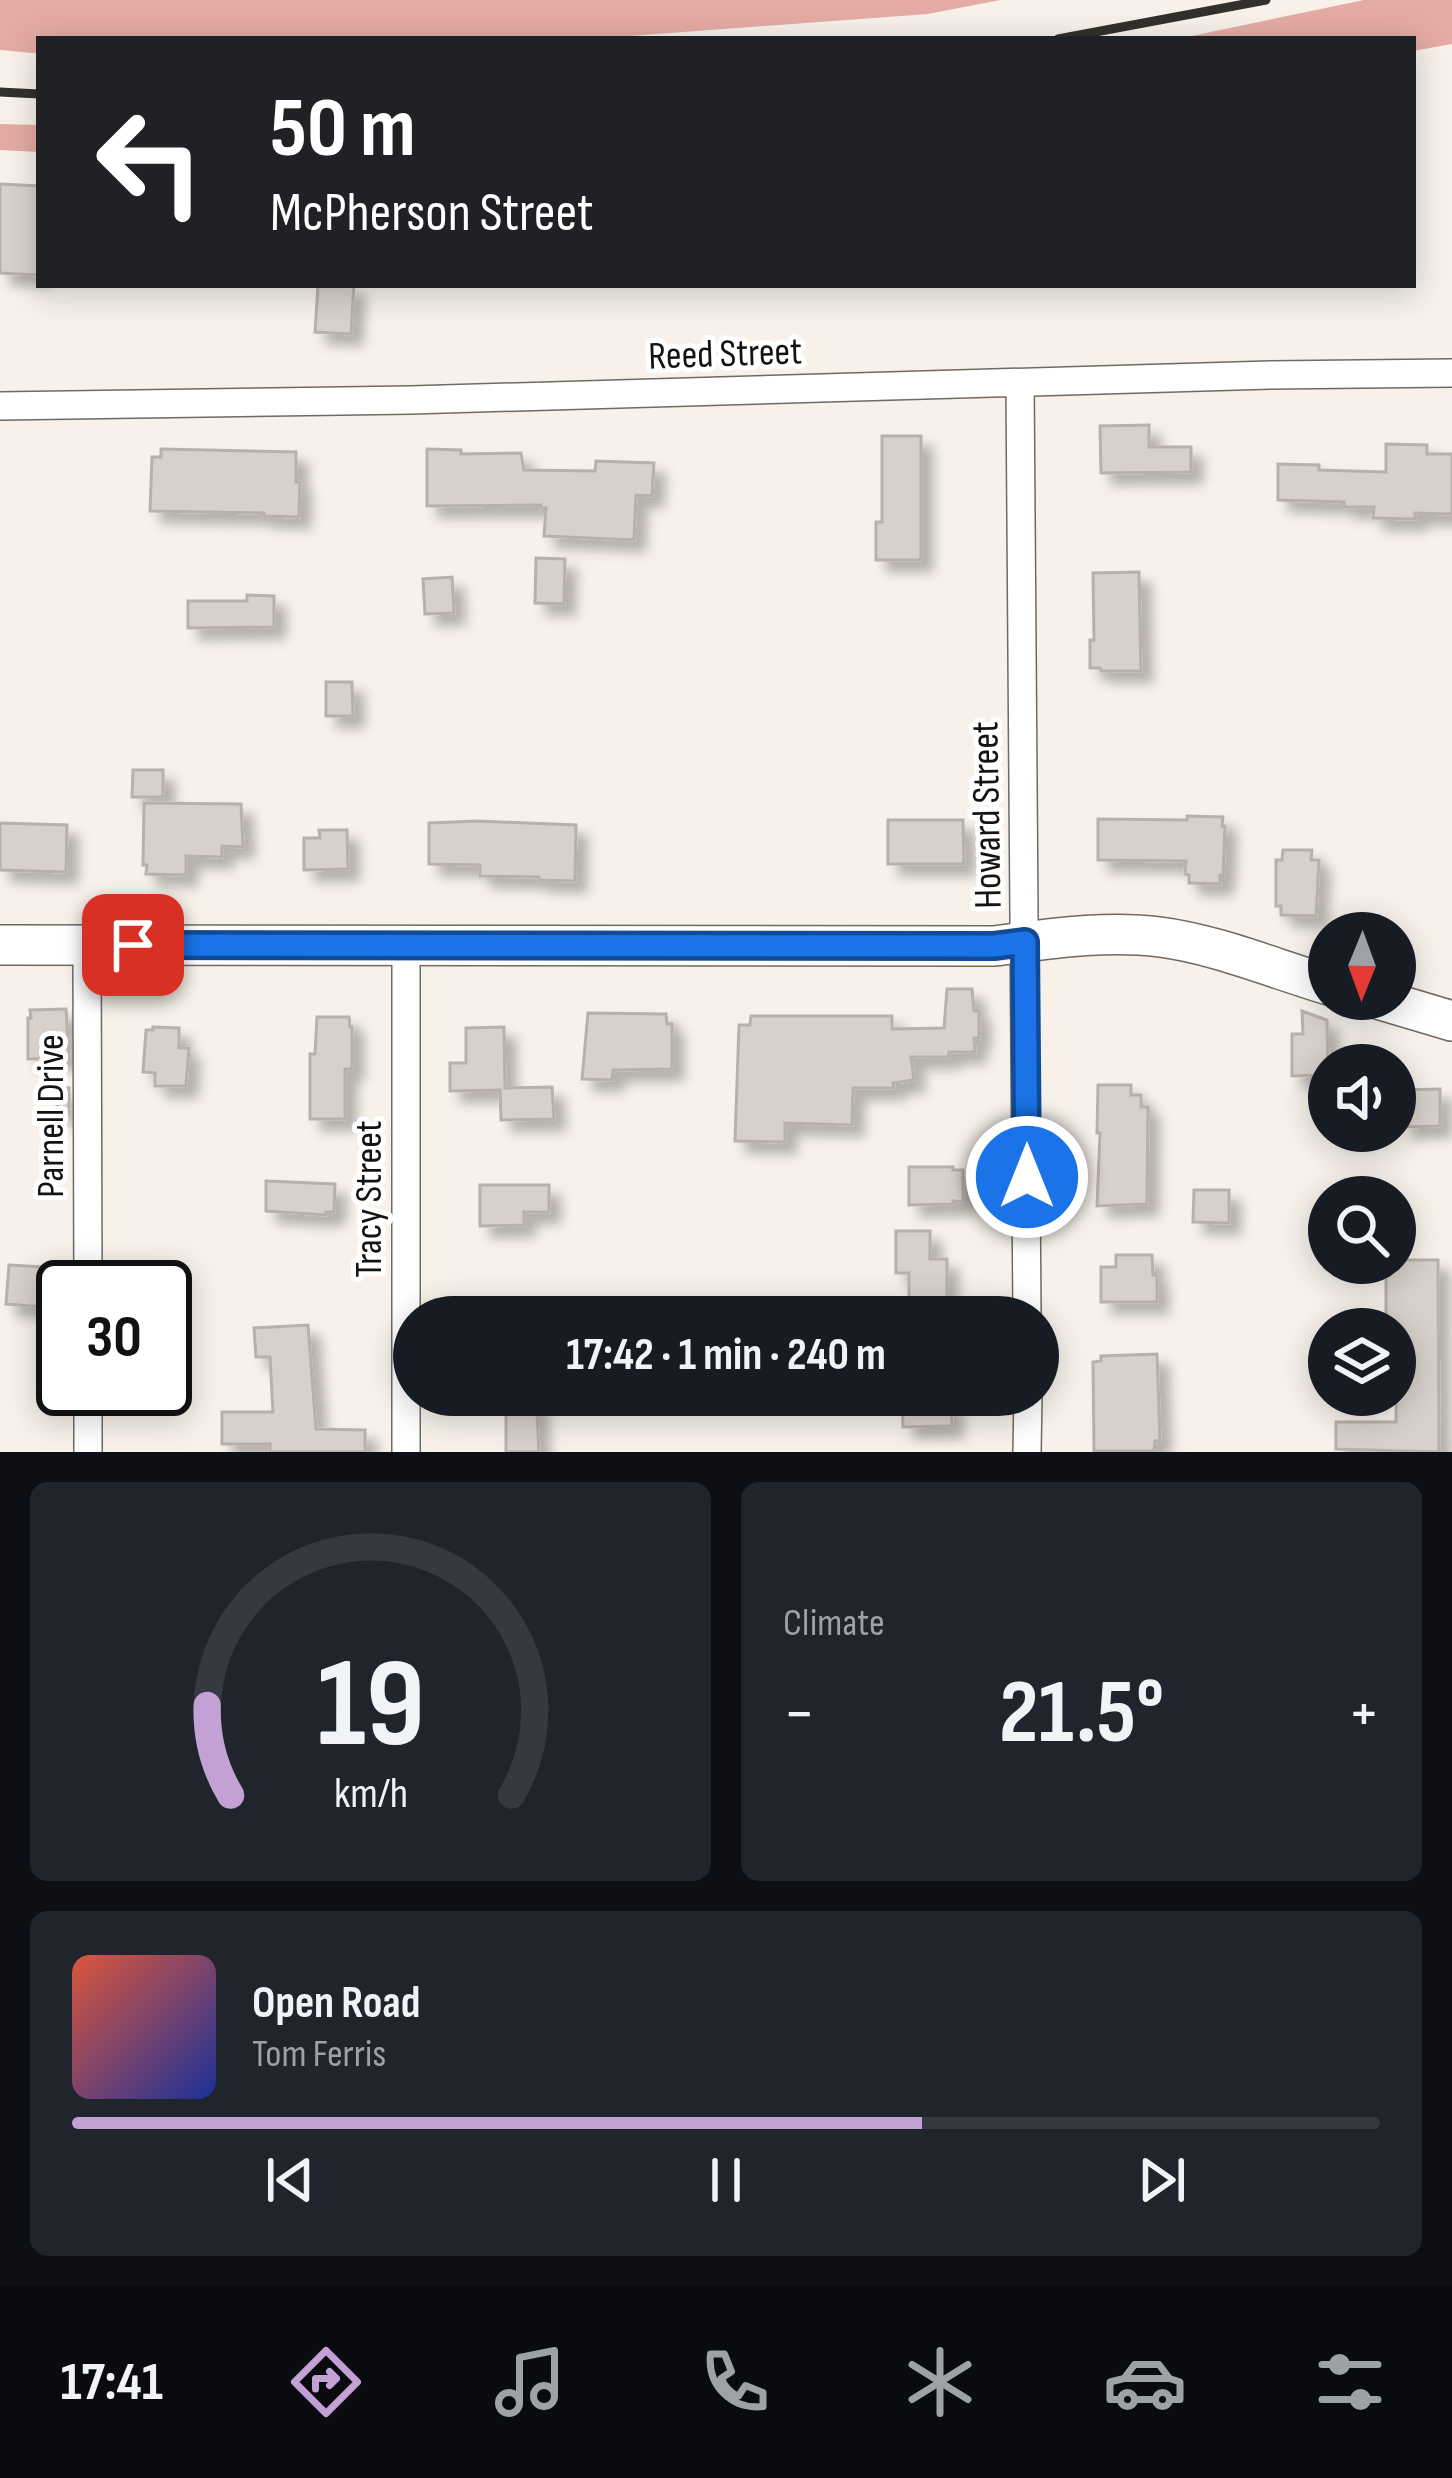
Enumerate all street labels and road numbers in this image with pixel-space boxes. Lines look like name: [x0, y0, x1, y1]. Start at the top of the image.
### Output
street label: Reed Street: [647, 328, 803, 381]
street label: Howard Street: [962, 721, 1013, 909]
street label: Parnell Drive: [28, 1034, 75, 1198]
street label: Tracy Street: [346, 1120, 393, 1278]

